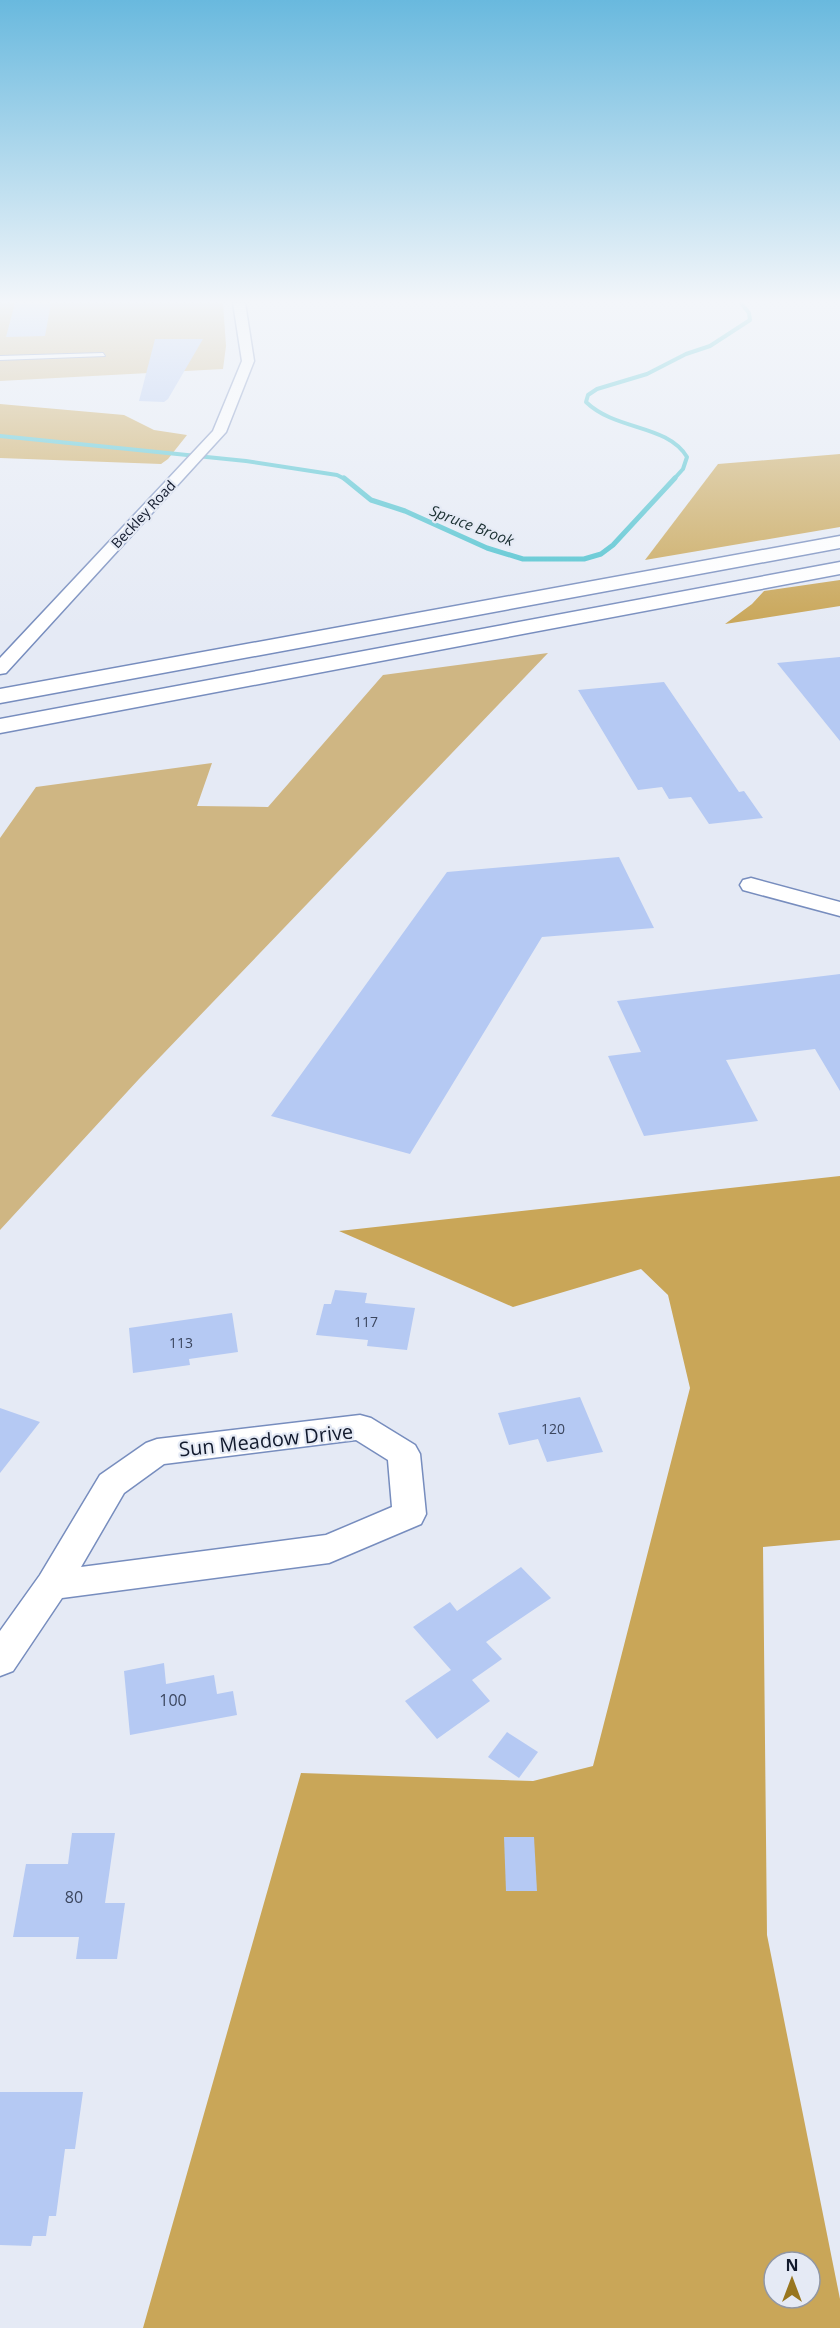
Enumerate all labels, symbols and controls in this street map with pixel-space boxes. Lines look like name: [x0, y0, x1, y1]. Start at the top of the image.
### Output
street label: Beckley Road: [107, 476, 179, 552]
water label: Spruce Brook: [427, 500, 517, 550]
house number: 117: [354, 1312, 378, 1331]
house number: 113: [169, 1333, 193, 1352]
street label: Sun Meadow Drive: [178, 1417, 354, 1463]
house number: 120: [541, 1419, 565, 1438]
house number: 100: [159, 1689, 187, 1711]
house number: 80: [65, 1886, 83, 1908]
north arrow: [762, 2250, 822, 2310]
text: N: [785, 2254, 799, 2276]

